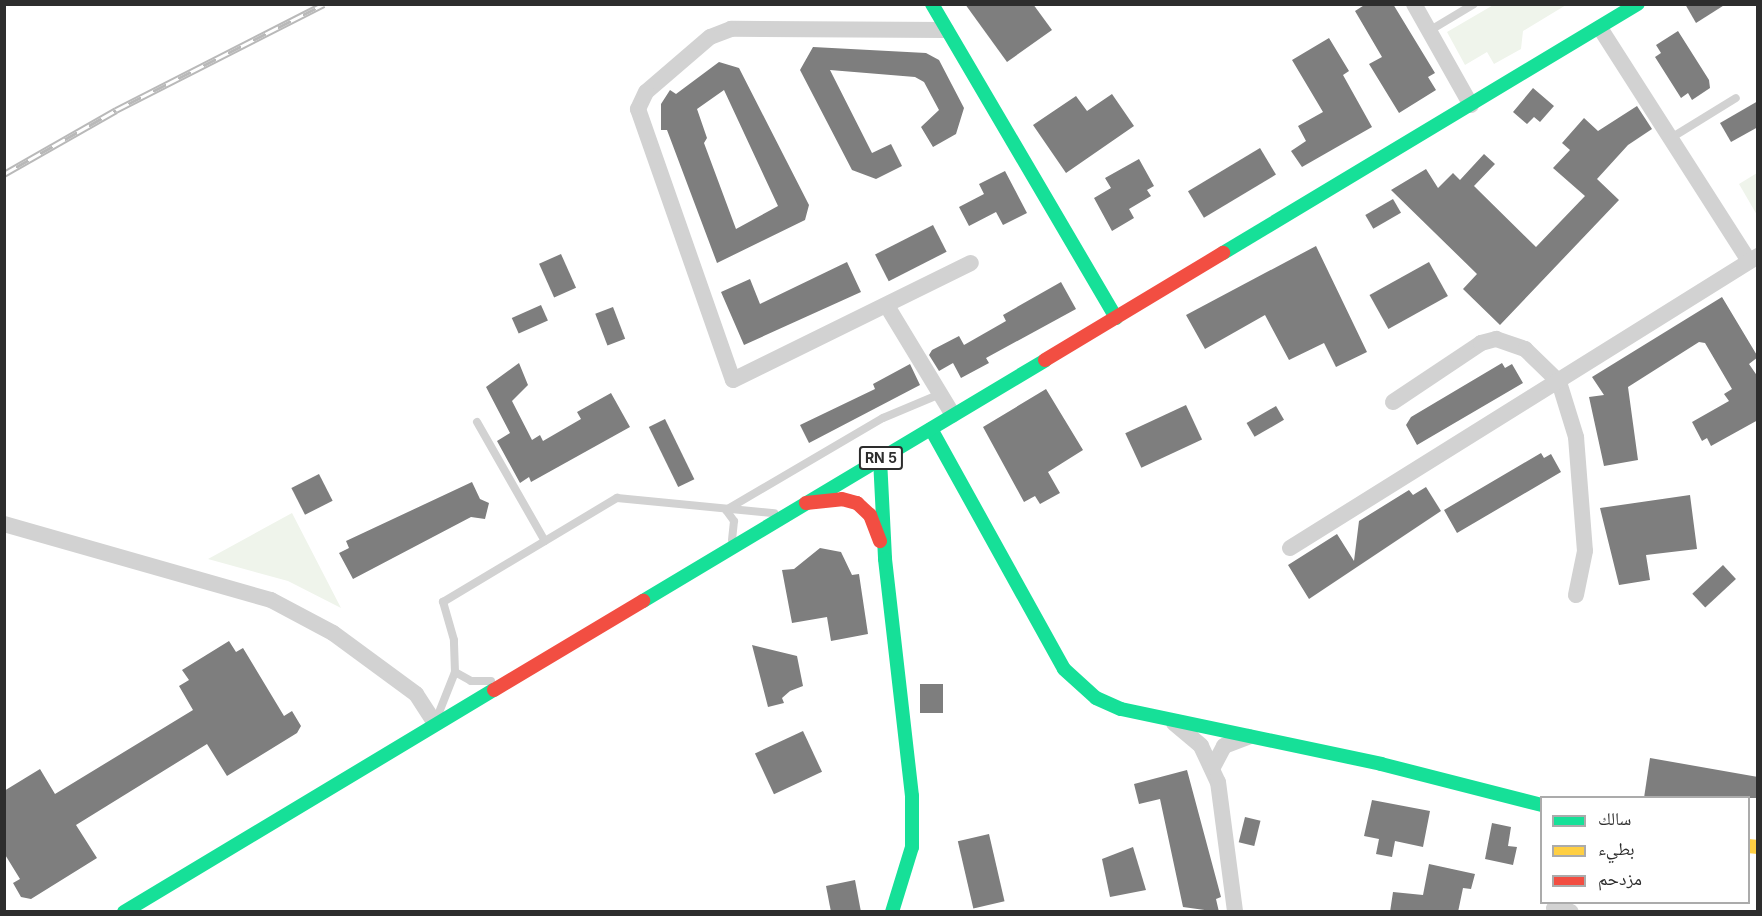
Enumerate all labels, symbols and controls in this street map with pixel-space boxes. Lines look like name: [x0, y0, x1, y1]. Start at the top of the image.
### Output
road number: RN 5: [858, 447, 904, 469]
legend: [1540, 796, 1750, 904]
text: سالك: [1598, 808, 1631, 829]
text: بطيء: [1598, 838, 1635, 859]
text: مزدحم: [1598, 868, 1642, 889]

